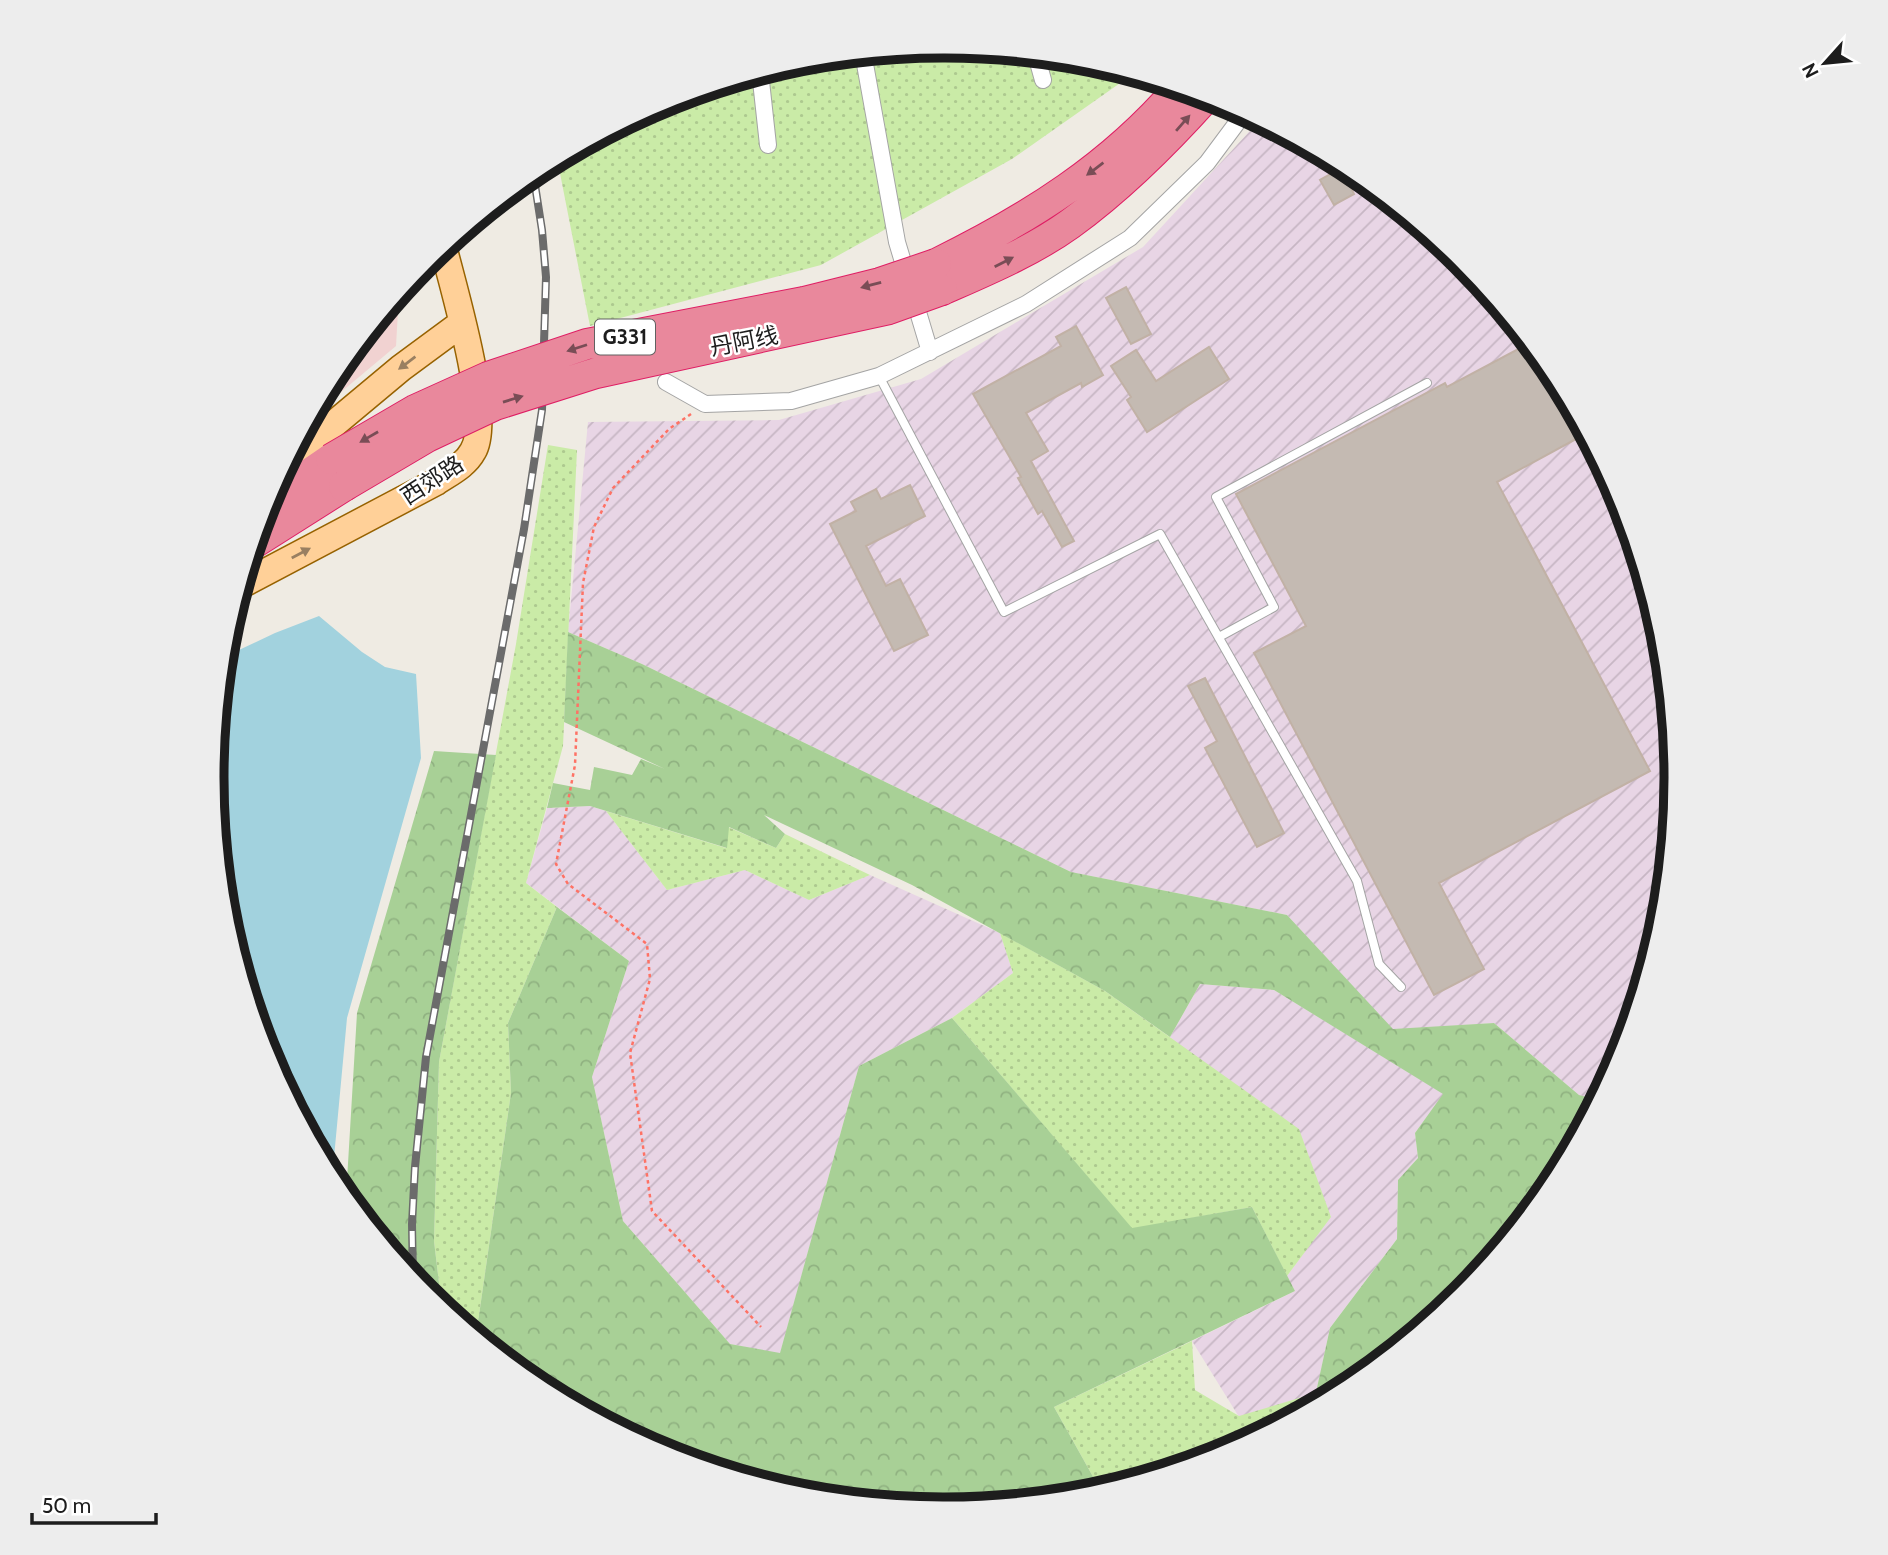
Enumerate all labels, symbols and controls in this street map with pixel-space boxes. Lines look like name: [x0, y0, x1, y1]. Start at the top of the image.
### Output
north arrow: [1790, 28, 1860, 98]
text: N: [1797, 59, 1824, 82]
one-way arrow: [1175, 115, 1190, 132]
one-way arrow: [1086, 161, 1104, 175]
one-way arrow: [994, 256, 1014, 267]
one-way arrow: [860, 280, 882, 291]
road number: G331: [595, 320, 655, 354]
street label: 丹阿线: [707, 321, 781, 361]
one-way arrow: [566, 343, 587, 354]
one-way arrow: [398, 356, 416, 370]
one-way arrow: [503, 393, 524, 404]
one-way arrow: [359, 431, 378, 443]
street label: 西郊路: [395, 449, 469, 511]
one-way arrow: [292, 547, 311, 559]
scale bar: [32, 1482, 156, 1526]
text: 50 m: [42, 1493, 91, 1518]

